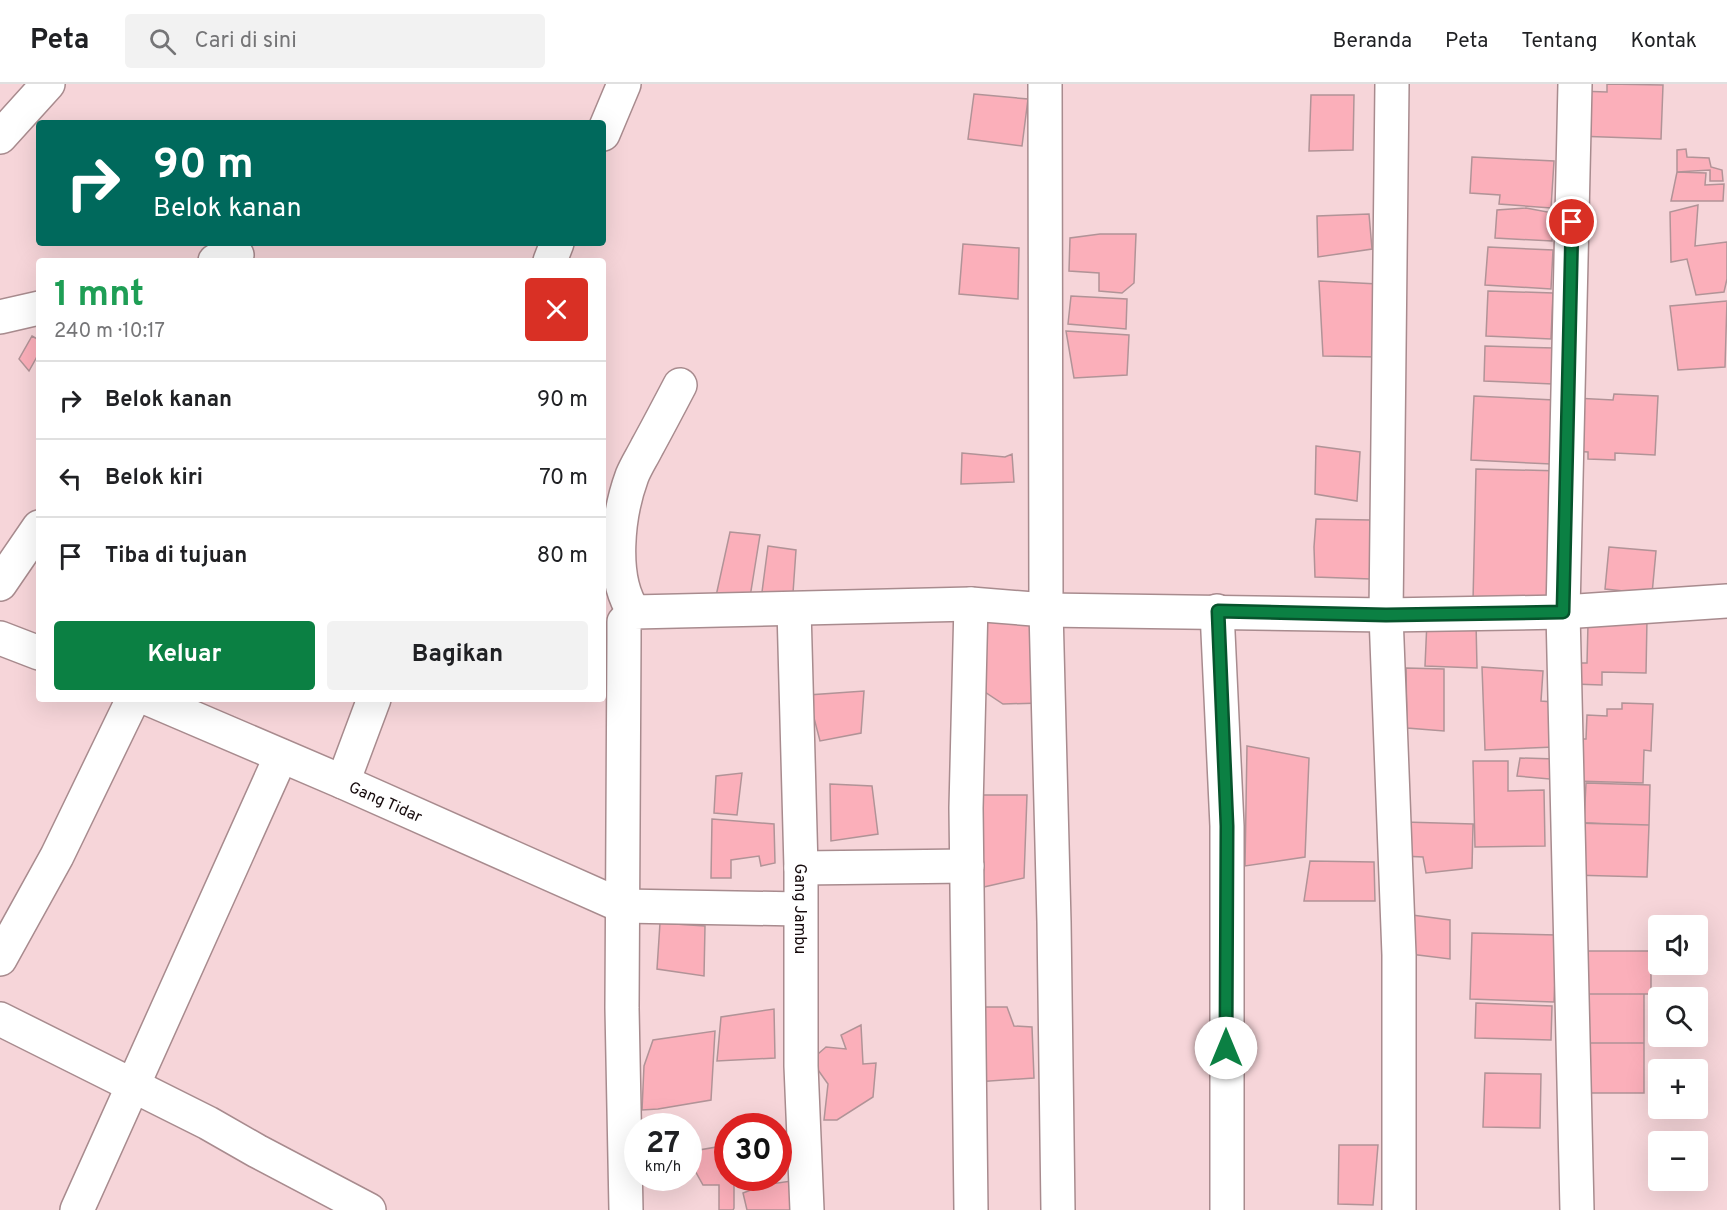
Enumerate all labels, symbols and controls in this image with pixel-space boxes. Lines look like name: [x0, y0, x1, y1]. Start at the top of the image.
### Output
search box: [125, 14, 545, 68]
text: Peta: [30, 23, 89, 59]
icon: search: [146, 25, 179, 58]
text: Cari di sini: [194, 28, 297, 55]
text: Beranda: [1333, 28, 1412, 55]
text: Peta: [1445, 28, 1488, 55]
text: Tentang: [1521, 28, 1598, 55]
text: Kontak: [1631, 28, 1697, 55]
text: 90 m: [153, 140, 254, 193]
icon: right: [54, 144, 132, 222]
text: Belok kanan: [153, 192, 302, 226]
pin: [1546, 196, 1597, 247]
icon: arrive: [1555, 205, 1588, 238]
text: 1 mnt: [54, 273, 144, 319]
button: close: [525, 278, 588, 341]
text: 240 m · 10:17: [54, 319, 165, 345]
icon: right: [54, 384, 87, 417]
text: Belok kanan: [105, 387, 232, 414]
text: 90 m: [537, 387, 588, 414]
icon: left: [54, 462, 87, 495]
text: Belok kiri: [105, 465, 203, 492]
text: 70 m: [539, 465, 588, 492]
icon: arrive: [54, 540, 87, 573]
text: Tiba di tujuan: [105, 543, 247, 570]
text: 80 m: [537, 543, 588, 570]
button: Keluar: [54, 621, 315, 690]
button: Bagikan: [327, 621, 588, 690]
street label: Gang Tidar: [345, 778, 425, 828]
street label: Gang Jambu: [789, 864, 809, 954]
map controls: [1648, 915, 1708, 1191]
button: sound: [1648, 915, 1708, 975]
button: search: [1648, 987, 1708, 1047]
position arrow: [1194, 1016, 1258, 1080]
button: +: [1648, 1059, 1708, 1119]
speed limit sign: 30: [714, 1113, 792, 1191]
text: 27: [646, 1126, 680, 1163]
button: −: [1648, 1131, 1708, 1191]
text: km/h: [645, 1158, 681, 1177]

